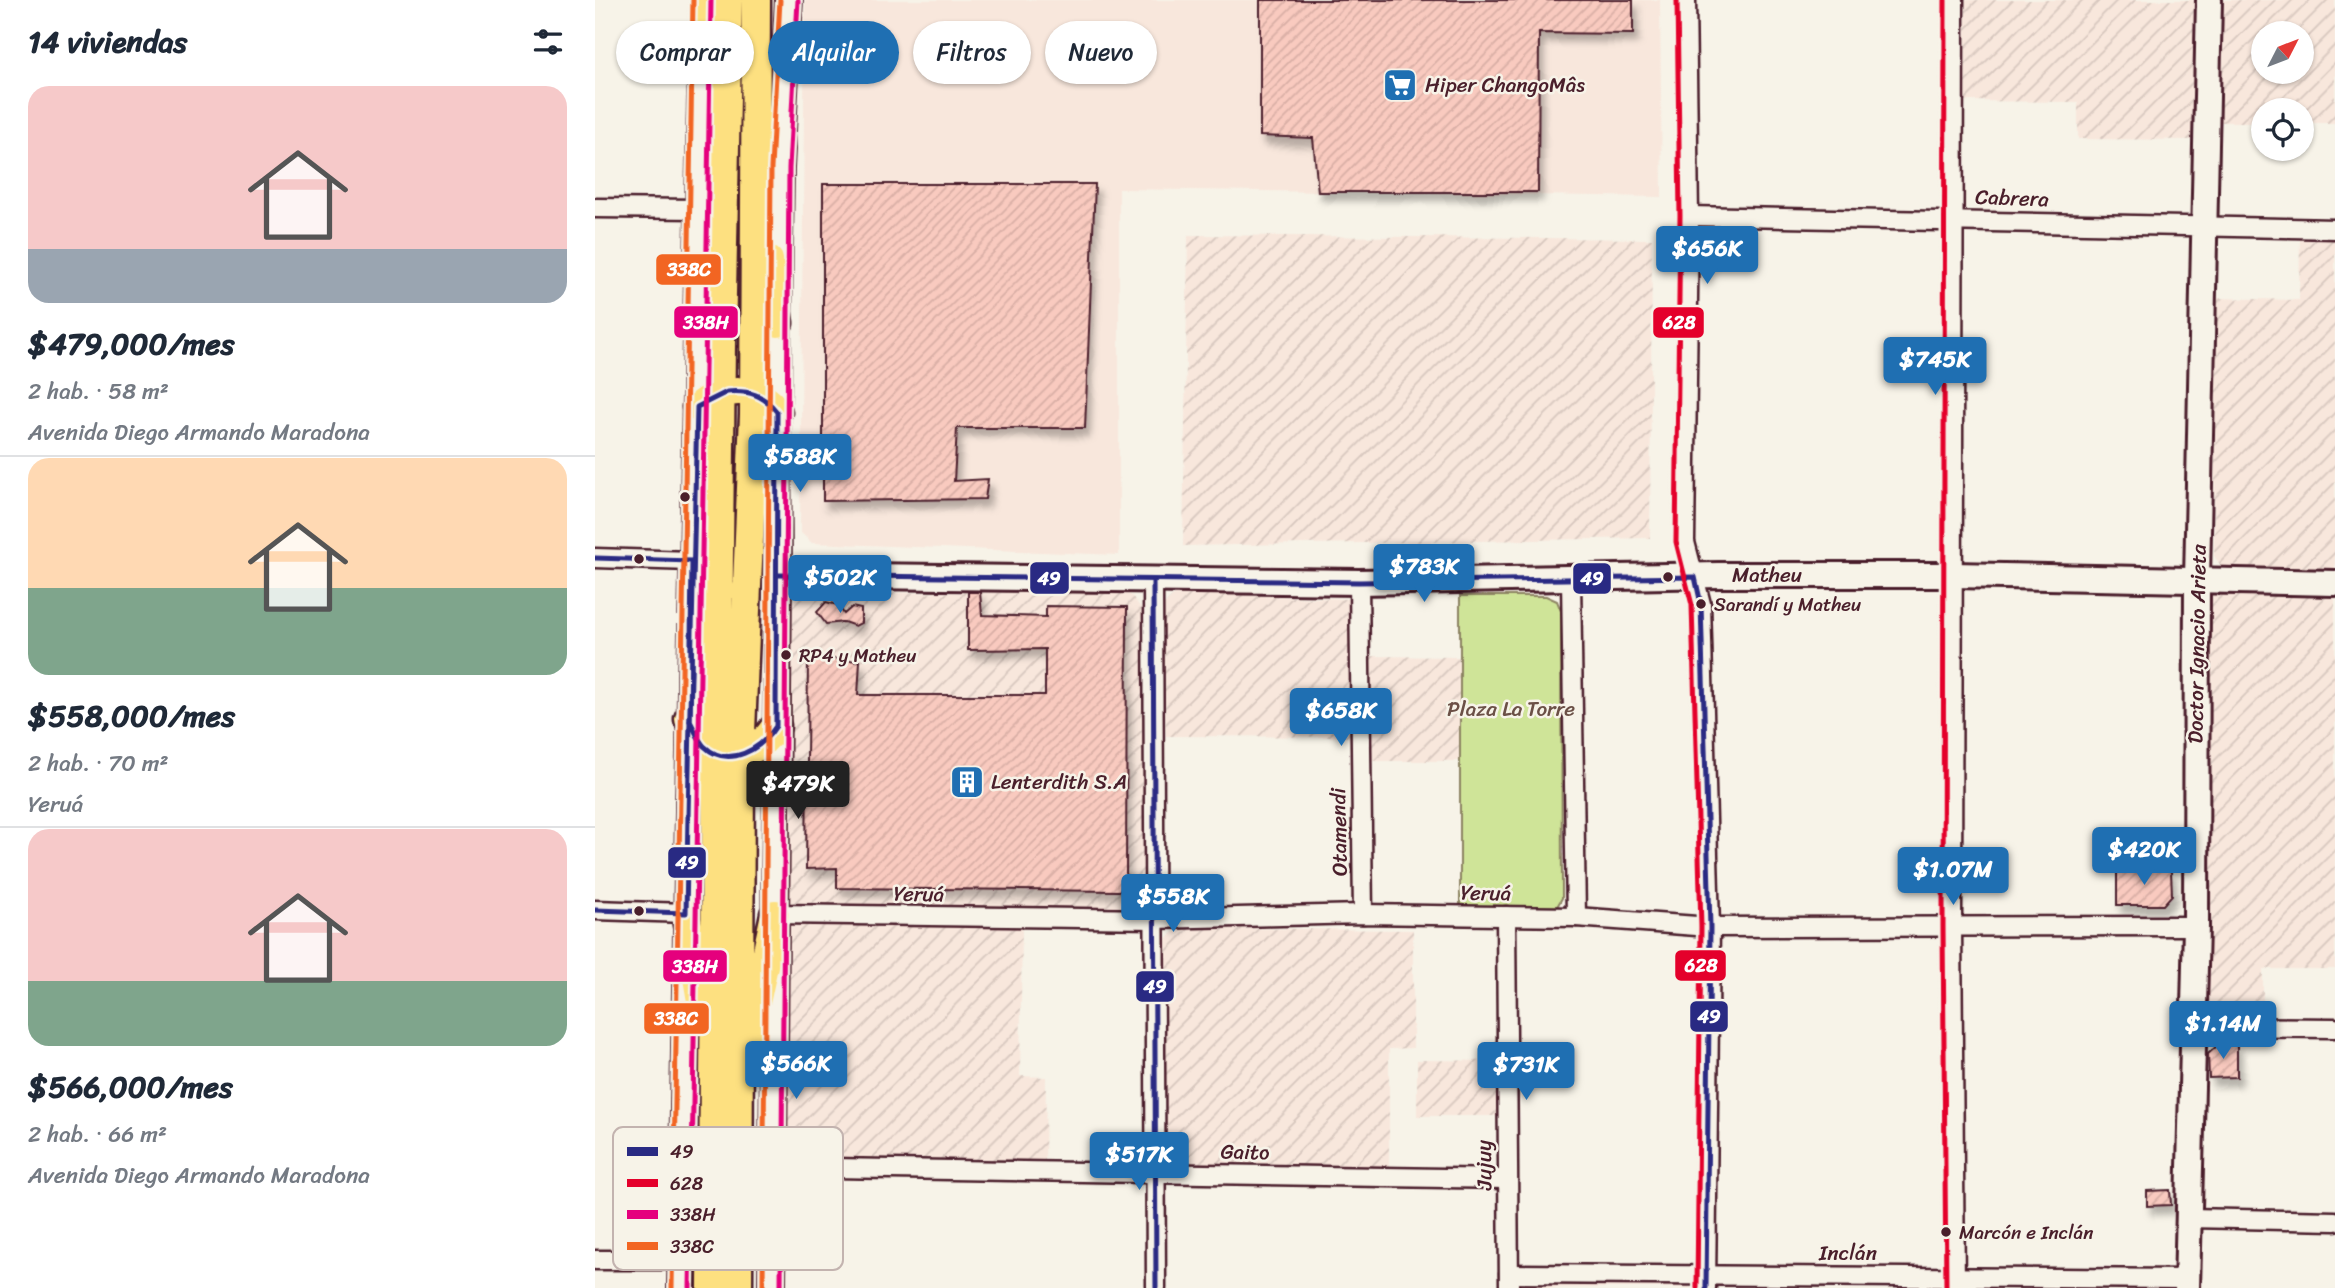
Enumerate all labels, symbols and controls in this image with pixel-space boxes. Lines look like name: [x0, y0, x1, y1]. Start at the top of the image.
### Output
text: 14 viviendas: [28, 15, 187, 69]
chip: Comprar: [616, 21, 754, 84]
chip: Alquilar: [768, 21, 899, 84]
chip: Filtros: [913, 21, 1031, 84]
chip: Nuevo: [1045, 21, 1157, 84]
north arrow: [2251, 21, 2313, 84]
map controls: [2251, 21, 2314, 161]
icon: filters: [529, 23, 567, 61]
supermarket icon: Hiper ChangoMâs: [1381, 66, 1419, 104]
place label: Hiper ChangoMâs: [1425, 66, 1585, 104]
button: locate: [2251, 98, 2314, 161]
icon: home: [235, 132, 361, 258]
street label: Cabrera: [1974, 178, 2050, 218]
pin: $656K: [1658, 226, 1756, 286]
text: $656K: [1672, 228, 1742, 269]
line badge: 338C: [655, 253, 722, 286]
text: 338C: [666, 253, 712, 286]
line badge: 338H: [673, 305, 739, 339]
text: 338H: [682, 306, 729, 339]
line badge: 628: [1652, 306, 1705, 339]
text: 628: [1661, 306, 1696, 339]
text: $479,000/mes: [28, 317, 235, 371]
pin: $745K: [1886, 338, 1984, 397]
text: $745K: [1899, 339, 1971, 380]
text: 2 hab. · 58 m²: [28, 371, 169, 412]
text: Avenida Diego Armando Maradona: [28, 412, 370, 453]
pin: $588K: [751, 434, 849, 494]
text: $588K: [764, 436, 836, 477]
unlabelled marker: [678, 490, 692, 504]
icon: home: [235, 504, 361, 630]
street label: Doctor Ignacio Arieta: [2176, 543, 2218, 744]
pin: $783K: [1375, 544, 1473, 604]
text: $783K: [1389, 546, 1459, 587]
unlabelled marker: [632, 552, 646, 566]
pin: $502K: [791, 556, 889, 615]
street label: Matheu: [1732, 556, 1802, 594]
text: $502K: [804, 557, 876, 598]
line badge: 49: [1029, 561, 1070, 595]
text: 49: [1036, 562, 1061, 595]
line badge: 49: [1572, 562, 1612, 595]
text: 49: [1579, 562, 1604, 595]
unlabelled marker: [1661, 570, 1675, 584]
place label: Sarandí y Matheu: [1714, 588, 1861, 621]
marker: Sarandí y Matheu: [1694, 597, 1708, 611]
place label: RP4 y Matheu: [799, 639, 916, 672]
marker: RP4 y Matheu: [779, 648, 793, 662]
pin: $658K: [1292, 688, 1390, 748]
text: $558,000/mes: [28, 689, 235, 743]
text: $658K: [1306, 690, 1376, 731]
park label: Plaza La Torre: [1447, 690, 1575, 728]
text: 2 hab. · 70 m²: [28, 743, 169, 784]
pin: $479K: [749, 762, 847, 821]
text: $479K: [762, 763, 834, 804]
building icon: Lenterdith S.A: [948, 763, 986, 801]
place label: Lenterdith S.A: [991, 763, 1127, 801]
text: Yeruá: [28, 784, 83, 825]
street label: Otamendi: [1319, 786, 1359, 877]
pin: $420K: [2095, 828, 2193, 887]
text: $420K: [2108, 829, 2180, 870]
line badge: 49: [667, 846, 707, 879]
text: 49: [674, 846, 699, 879]
pin: $1.07M: [1896, 848, 2010, 907]
text: $1.07M: [1914, 849, 1992, 890]
pin: $558K: [1124, 874, 1222, 934]
street label: Yeruá: [1460, 874, 1512, 912]
icon: home: [235, 875, 361, 1001]
street label: Yeruá: [893, 875, 945, 913]
text: $558K: [1137, 876, 1209, 917]
unlabelled marker: [632, 904, 646, 918]
line badge: 338H: [662, 949, 728, 983]
line badge: 628: [1674, 949, 1727, 982]
text: 628: [1683, 949, 1718, 982]
text: 338H: [671, 950, 718, 983]
line badge: 49: [1135, 970, 1175, 1003]
text: 49: [1142, 970, 1167, 1003]
line badge: 49: [1689, 1000, 1729, 1033]
text: 49: [1696, 1000, 1721, 1033]
line badge: 338C: [643, 1002, 710, 1035]
text: 338C: [653, 1002, 699, 1035]
pin: $1.14M: [2166, 1002, 2280, 1061]
text: $1.14M: [2185, 1003, 2261, 1044]
pin: $566K: [747, 1042, 845, 1101]
pin: $731K: [1477, 1042, 1575, 1102]
text: $566K: [761, 1043, 831, 1084]
text: $731K: [1493, 1044, 1559, 1085]
text: $566,000/mes: [28, 1060, 233, 1114]
text: 2 hab. · 66 m²: [28, 1114, 167, 1155]
legend: [613, 1127, 843, 1270]
pin: $517K: [1090, 1132, 1188, 1192]
street label: Gaito: [1220, 1133, 1270, 1171]
text: $517K: [1106, 1134, 1172, 1175]
text: 49: [670, 1135, 694, 1168]
street label: Jujuy: [1465, 1140, 1503, 1191]
text: Avenida Diego Armando Maradona: [28, 1155, 370, 1196]
text: 628: [670, 1167, 704, 1200]
text: 338H: [670, 1198, 716, 1231]
place label: Marcón e Inclán: [1959, 1216, 2093, 1249]
marker: Marcón e Inclán: [1939, 1225, 1953, 1239]
text: 338C: [670, 1230, 714, 1263]
street label: Inclán: [1818, 1234, 1877, 1272]

